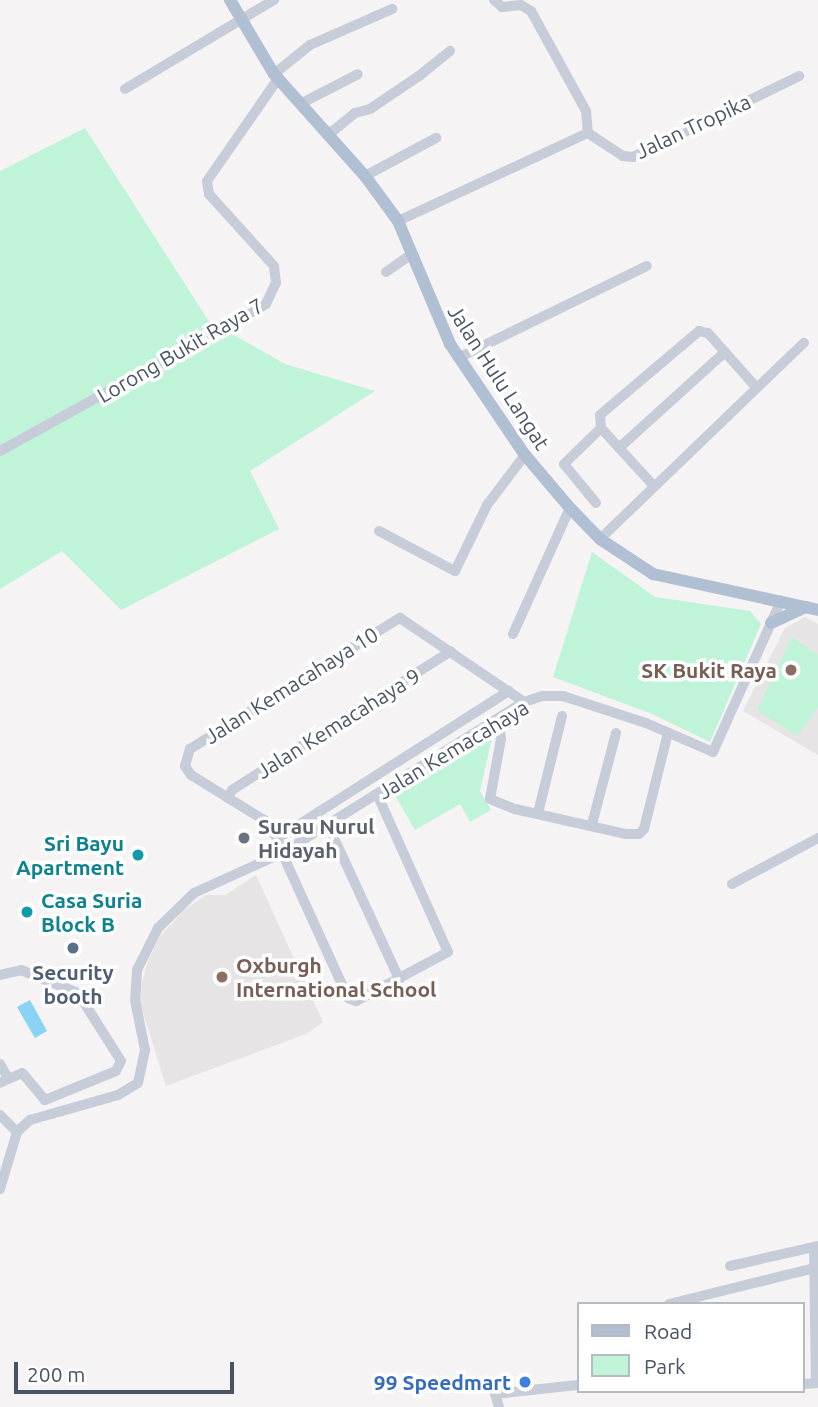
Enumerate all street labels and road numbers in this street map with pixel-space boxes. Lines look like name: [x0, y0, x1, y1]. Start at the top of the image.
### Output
street label: Jalan Tropika: [631, 88, 755, 164]
street label: Lorong Bukit Raya 7: [92, 292, 268, 408]
street label: Jalan Hulu Langat: [443, 300, 555, 454]
street label: Jalan Kemacahaya 10: [200, 621, 382, 749]
street label: Jalan Kemacahaya 9: [252, 662, 424, 784]
street label: Jalan Kemacahaya: [373, 694, 533, 804]

